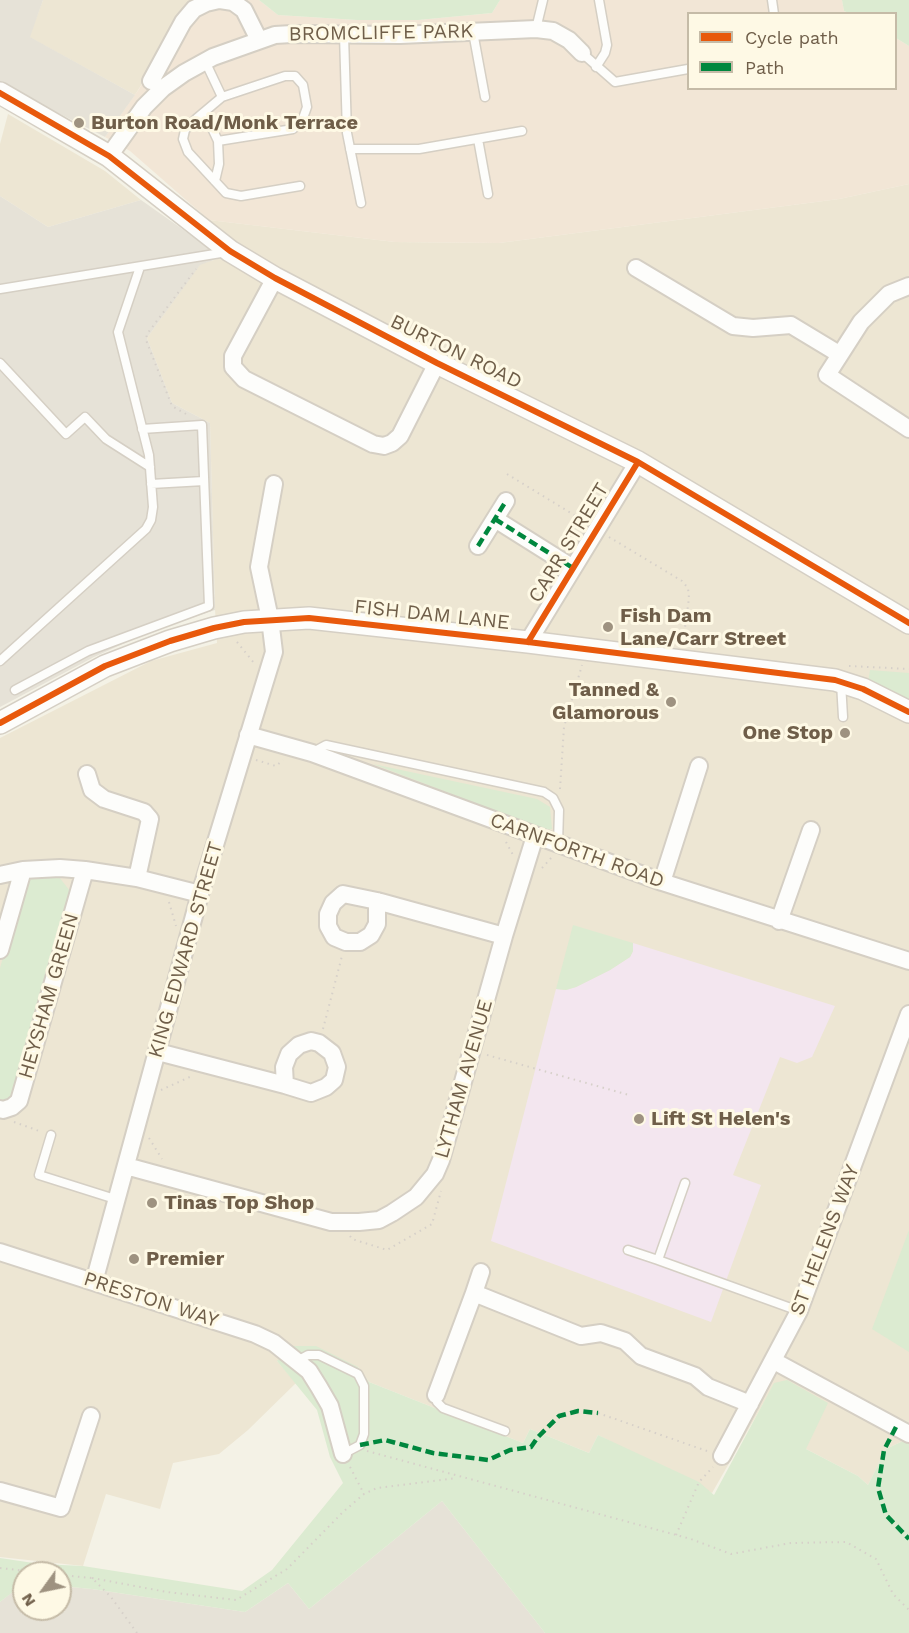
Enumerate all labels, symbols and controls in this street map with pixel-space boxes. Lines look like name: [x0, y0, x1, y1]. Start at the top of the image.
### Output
legend: [687, 12, 897, 90]
street label: BROMCLIFFE PARK: [288, 19, 474, 47]
text: Cycle path: [745, 27, 839, 48]
text: Path: [745, 57, 785, 78]
place label: Burton Road/Monk Terrace: [91, 111, 358, 135]
marker: Burton Road/Monk Terrace: [72, 116, 86, 130]
street label: BURTON ROAD: [386, 310, 526, 394]
street label: CARR STREET: [524, 479, 614, 607]
street label: FISH DAM LANE: [353, 595, 511, 635]
place label: Fish Dam Lane/Carr Street: [620, 604, 786, 651]
marker: Fish Dam Lane/Carr Street: [601, 620, 615, 634]
place label: Tanned & Glamorous: [552, 678, 659, 725]
marker: Tanned & Glamorous: [664, 695, 678, 709]
place label: One Stop: [742, 721, 833, 745]
marker: One Stop: [838, 726, 852, 740]
street label: CARNFORTH ROAD: [487, 808, 667, 894]
street label: KING EDWARD STREET: [144, 839, 228, 1061]
street label: HEYSHAM GREEN: [14, 910, 84, 1082]
street label: LYTHAM AVENUE: [430, 997, 498, 1161]
place label: Lift St Helen's: [651, 1107, 791, 1131]
marker: Lift St Helen's: [632, 1112, 646, 1126]
street label: ST HELENS WAY: [785, 1161, 865, 1319]
place label: Tinas Top Shop: [164, 1191, 314, 1215]
marker: Tinas Top Shop: [145, 1196, 159, 1210]
place label: Premier: [146, 1247, 224, 1271]
marker: Premier: [127, 1252, 141, 1266]
street label: PRESTON WAY: [81, 1267, 221, 1333]
north arrow: [12, 1561, 72, 1621]
text: N: [17, 1590, 39, 1610]

